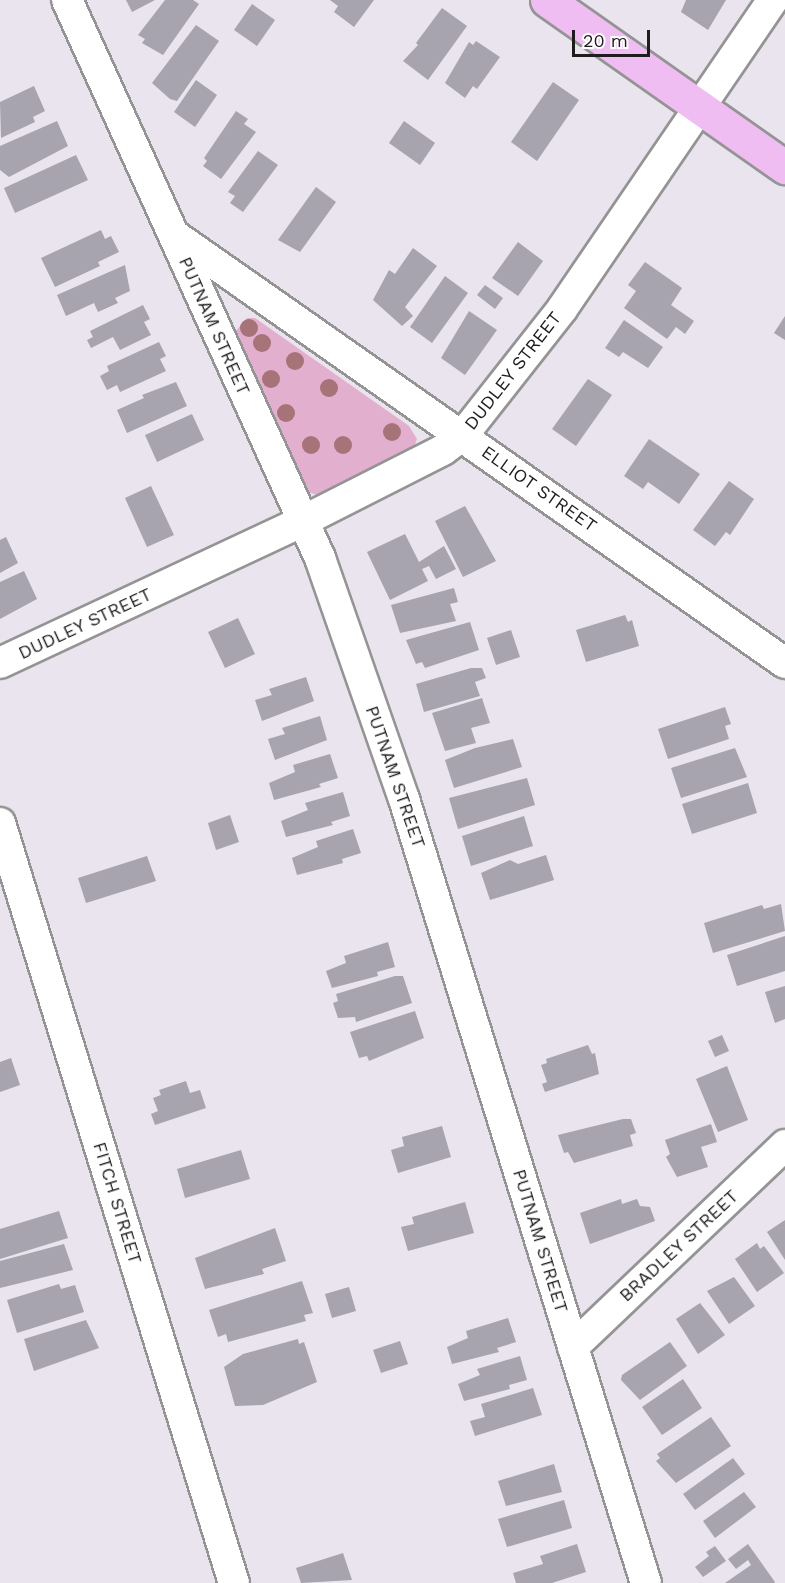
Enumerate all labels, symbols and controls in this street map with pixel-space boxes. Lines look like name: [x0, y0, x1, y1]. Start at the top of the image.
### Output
scale bar: [575, 18, 653, 56]
text: 20 m: [583, 30, 628, 51]
street label: PUTNAM STREET: [174, 254, 254, 398]
street label: DUDLEY STREET: [460, 307, 566, 435]
street label: ELLIOT STREET: [477, 441, 601, 537]
street label: DUDLEY STREET: [15, 584, 155, 664]
street label: PUTNAM STREET: [361, 703, 429, 851]
street label: FITCH STREET: [88, 1140, 146, 1266]
street label: PUTNAM STREET: [508, 1167, 572, 1315]
street label: BRADLEY STREET: [615, 1185, 743, 1307]

